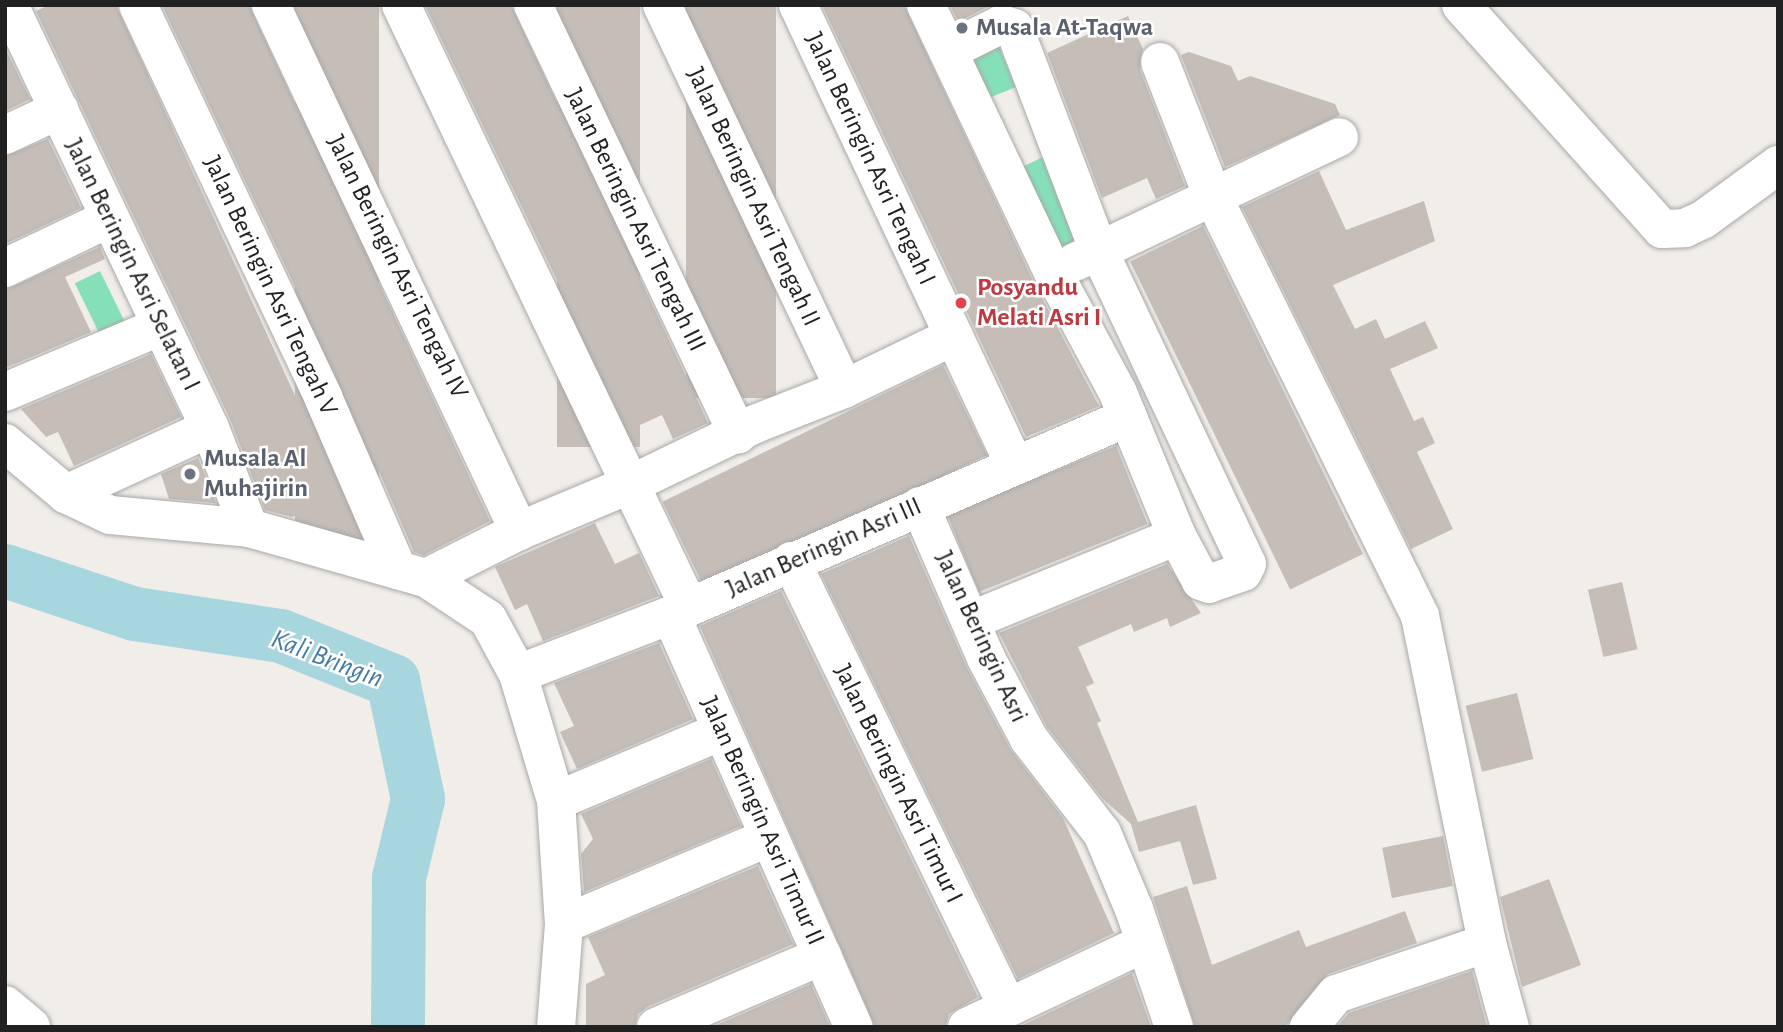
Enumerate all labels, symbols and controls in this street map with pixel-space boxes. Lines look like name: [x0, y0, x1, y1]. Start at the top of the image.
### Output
place label: Musala At-Taqwa: [976, 12, 1153, 44]
marker: Musala At-Taqwa: [954, 20, 970, 36]
street label: Jalan Beringin Asri Tengah I: [798, 28, 942, 290]
street label: Jalan Beringin Asri Tengah II: [679, 63, 827, 331]
street label: Jalan Beringin Asri Tengah III: [558, 83, 712, 357]
street label: Jalan Beringin Asri Tengah IV: [320, 130, 474, 404]
street label: Jalan Beringin Asri Selatan I: [57, 134, 207, 396]
street label: Jalan Beringin Asri Tengah V: [196, 151, 344, 421]
place label: Posyandu Melati Asri I: [977, 272, 1101, 334]
marker: Posyandu Melati Asri I: [951, 293, 971, 313]
place label: Musala Al Muhajirin: [204, 443, 308, 504]
marker: Musala Al Muhajirin: [182, 466, 198, 482]
street label: Jalan Beringin Asri III: [722, 491, 926, 605]
street label: Jalan Beringin Asri: [928, 546, 1034, 728]
water label: Kali Bringin: [266, 622, 388, 696]
street label: Jalan Beringin Asri Timur I: [827, 659, 969, 909]
street label: Jalan Beringin Asri Timur II: [693, 692, 831, 950]

